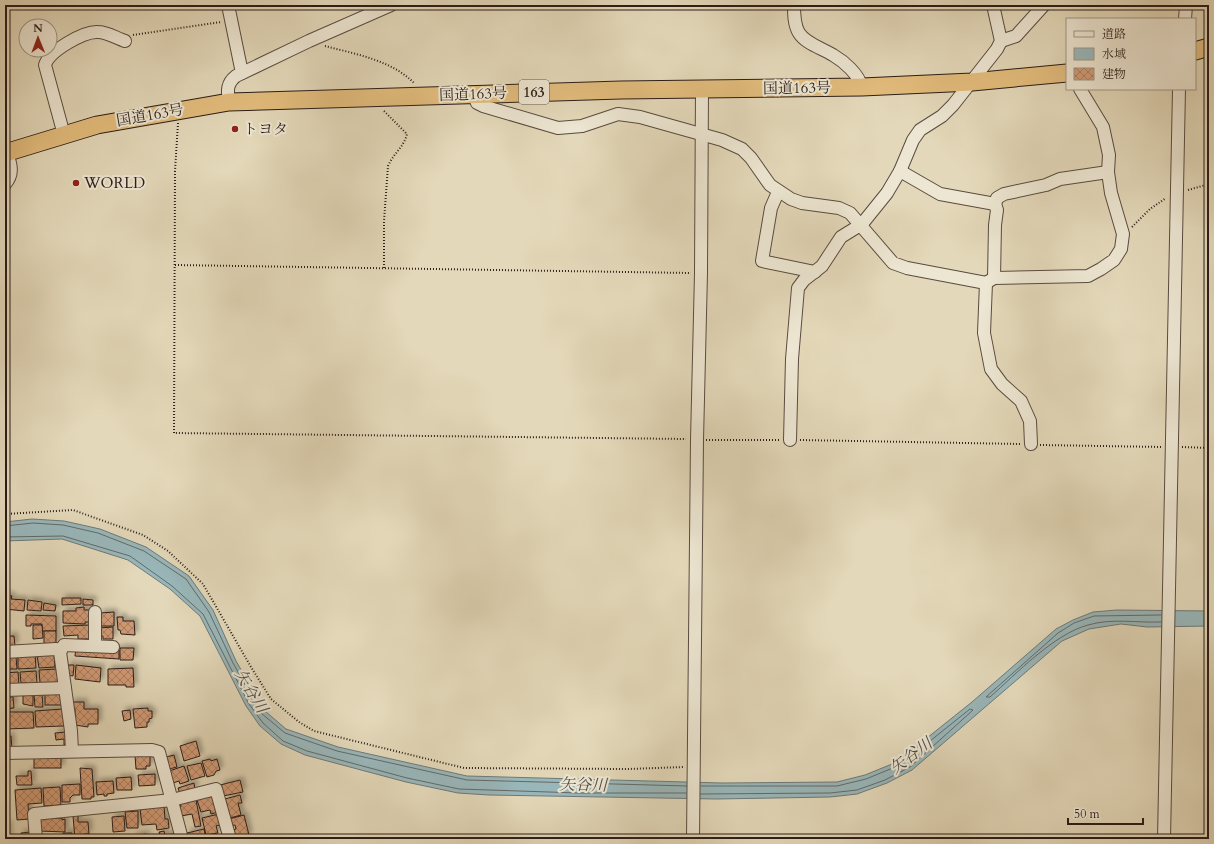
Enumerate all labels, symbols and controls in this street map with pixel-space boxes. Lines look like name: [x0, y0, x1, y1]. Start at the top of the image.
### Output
north arrow: [18, 18, 58, 58]
legend: [1066, 18, 1196, 90]
text: N: [33, 21, 43, 36]
text: 道路: [1102, 26, 1126, 42]
text: 水域: [1102, 46, 1126, 62]
text: 建物: [1102, 66, 1126, 82]
street label: 国道163号: [763, 77, 831, 99]
road number: 163: [519, 80, 549, 104]
street label: 国道163号: [439, 83, 507, 105]
street label: 国道163号: [115, 99, 185, 131]
place label: トヨタ: [243, 119, 288, 139]
marker: トヨタ: [230, 124, 240, 134]
place label: WORLD: [83, 173, 145, 193]
marker: WORLD: [71, 178, 81, 188]
water label: 矢谷川: [229, 665, 274, 719]
water label: 矢谷川: [885, 732, 938, 779]
water label: 矢谷川: [559, 774, 609, 796]
scale bar: [1068, 800, 1143, 826]
text: 50 m: [1074, 806, 1101, 822]

